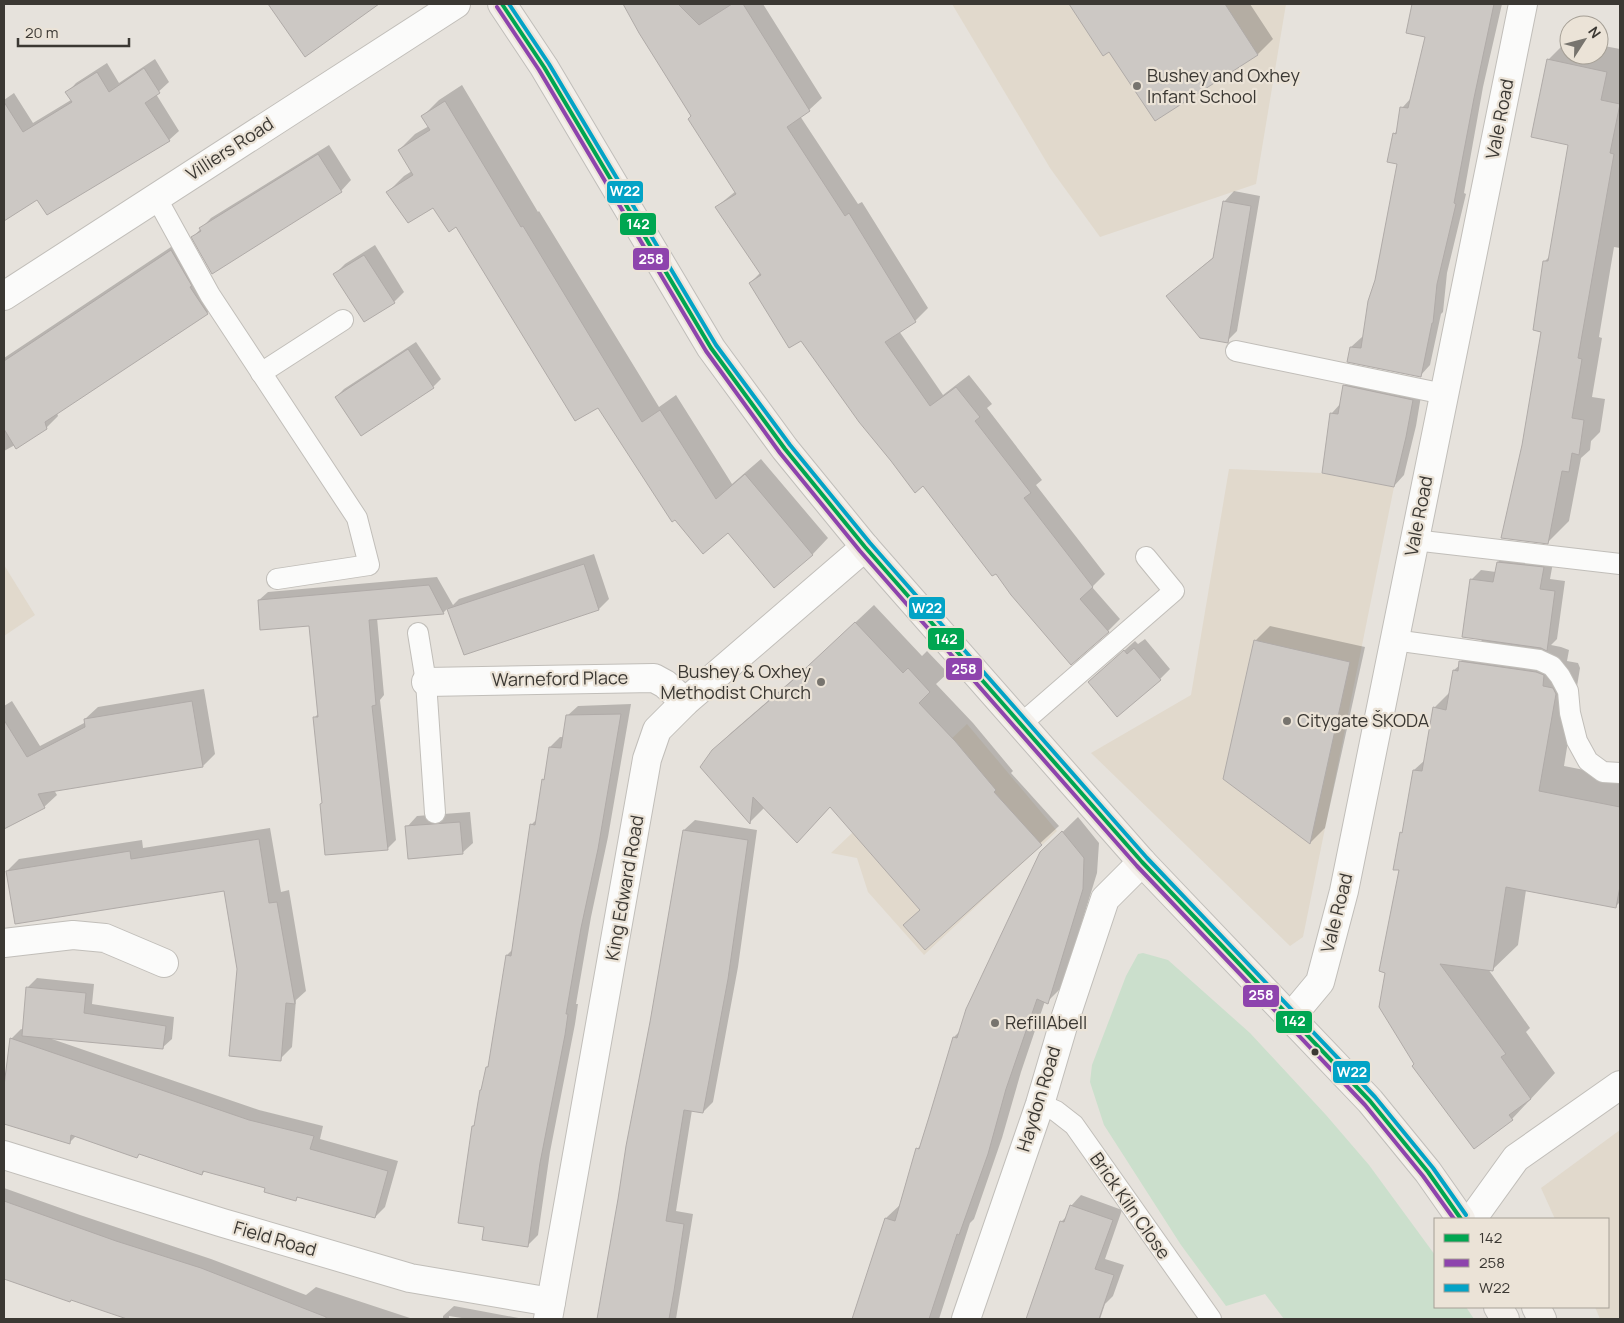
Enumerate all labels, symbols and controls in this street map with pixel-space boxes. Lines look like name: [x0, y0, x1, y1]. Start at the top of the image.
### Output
scale bar: [18, 15, 129, 47]
north arrow: [1559, 15, 1609, 65]
text: 20 m: [25, 22, 58, 43]
text: N: [1584, 22, 1606, 42]
place label: Bushey and Oxhey Infant School: [1147, 63, 1300, 108]
street label: Vale Road: [1480, 77, 1519, 161]
marker: Bushey and Oxhey Infant School: [1131, 80, 1143, 92]
street label: Villiers Road: [181, 111, 278, 185]
line badge: W22: [606, 180, 644, 204]
text: W22: [610, 181, 640, 200]
line badge: 142: [619, 212, 657, 236]
text: 142: [627, 214, 650, 233]
line badge: 258: [632, 247, 670, 271]
text: 258: [638, 249, 664, 268]
street label: Vale Road: [1399, 474, 1438, 558]
line badge: W22: [908, 596, 946, 620]
text: W22: [912, 598, 942, 617]
line badge: 142: [927, 627, 965, 651]
text: 142: [935, 629, 958, 648]
line badge: 258: [945, 657, 983, 681]
place label: Bushey & Oxhey Methodist Church: [660, 659, 812, 704]
text: 258: [951, 659, 977, 678]
street label: Warneford Place: [492, 665, 628, 691]
marker: Bushey & Oxhey Methodist Church: [815, 676, 827, 688]
place label: Citygate ŠKODA: [1297, 708, 1430, 732]
marker: Citygate ŠKODA: [1281, 715, 1293, 727]
street label: King Edward Road: [599, 813, 649, 962]
street label: Vale Road: [1315, 871, 1357, 955]
line badge: 258: [1242, 984, 1280, 1008]
text: 258: [1248, 985, 1274, 1004]
place label: RefillAbell: [1005, 1010, 1087, 1034]
line badge: 142: [1275, 1010, 1313, 1034]
text: 142: [1283, 1011, 1306, 1030]
marker: RefillAbell: [989, 1017, 1001, 1029]
street label: Haydon Road: [1011, 1043, 1065, 1154]
unlabelled marker: [1310, 1047, 1320, 1057]
line badge: W22: [1332, 1060, 1371, 1084]
text: W22: [1337, 1062, 1367, 1081]
street label: Brick Kiln Close: [1085, 1147, 1177, 1264]
street label: Field Road: [231, 1215, 319, 1261]
legend: [1434, 1218, 1609, 1308]
text: 142: [1479, 1227, 1502, 1248]
text: 258: [1479, 1252, 1505, 1273]
text: W22: [1479, 1277, 1510, 1298]

